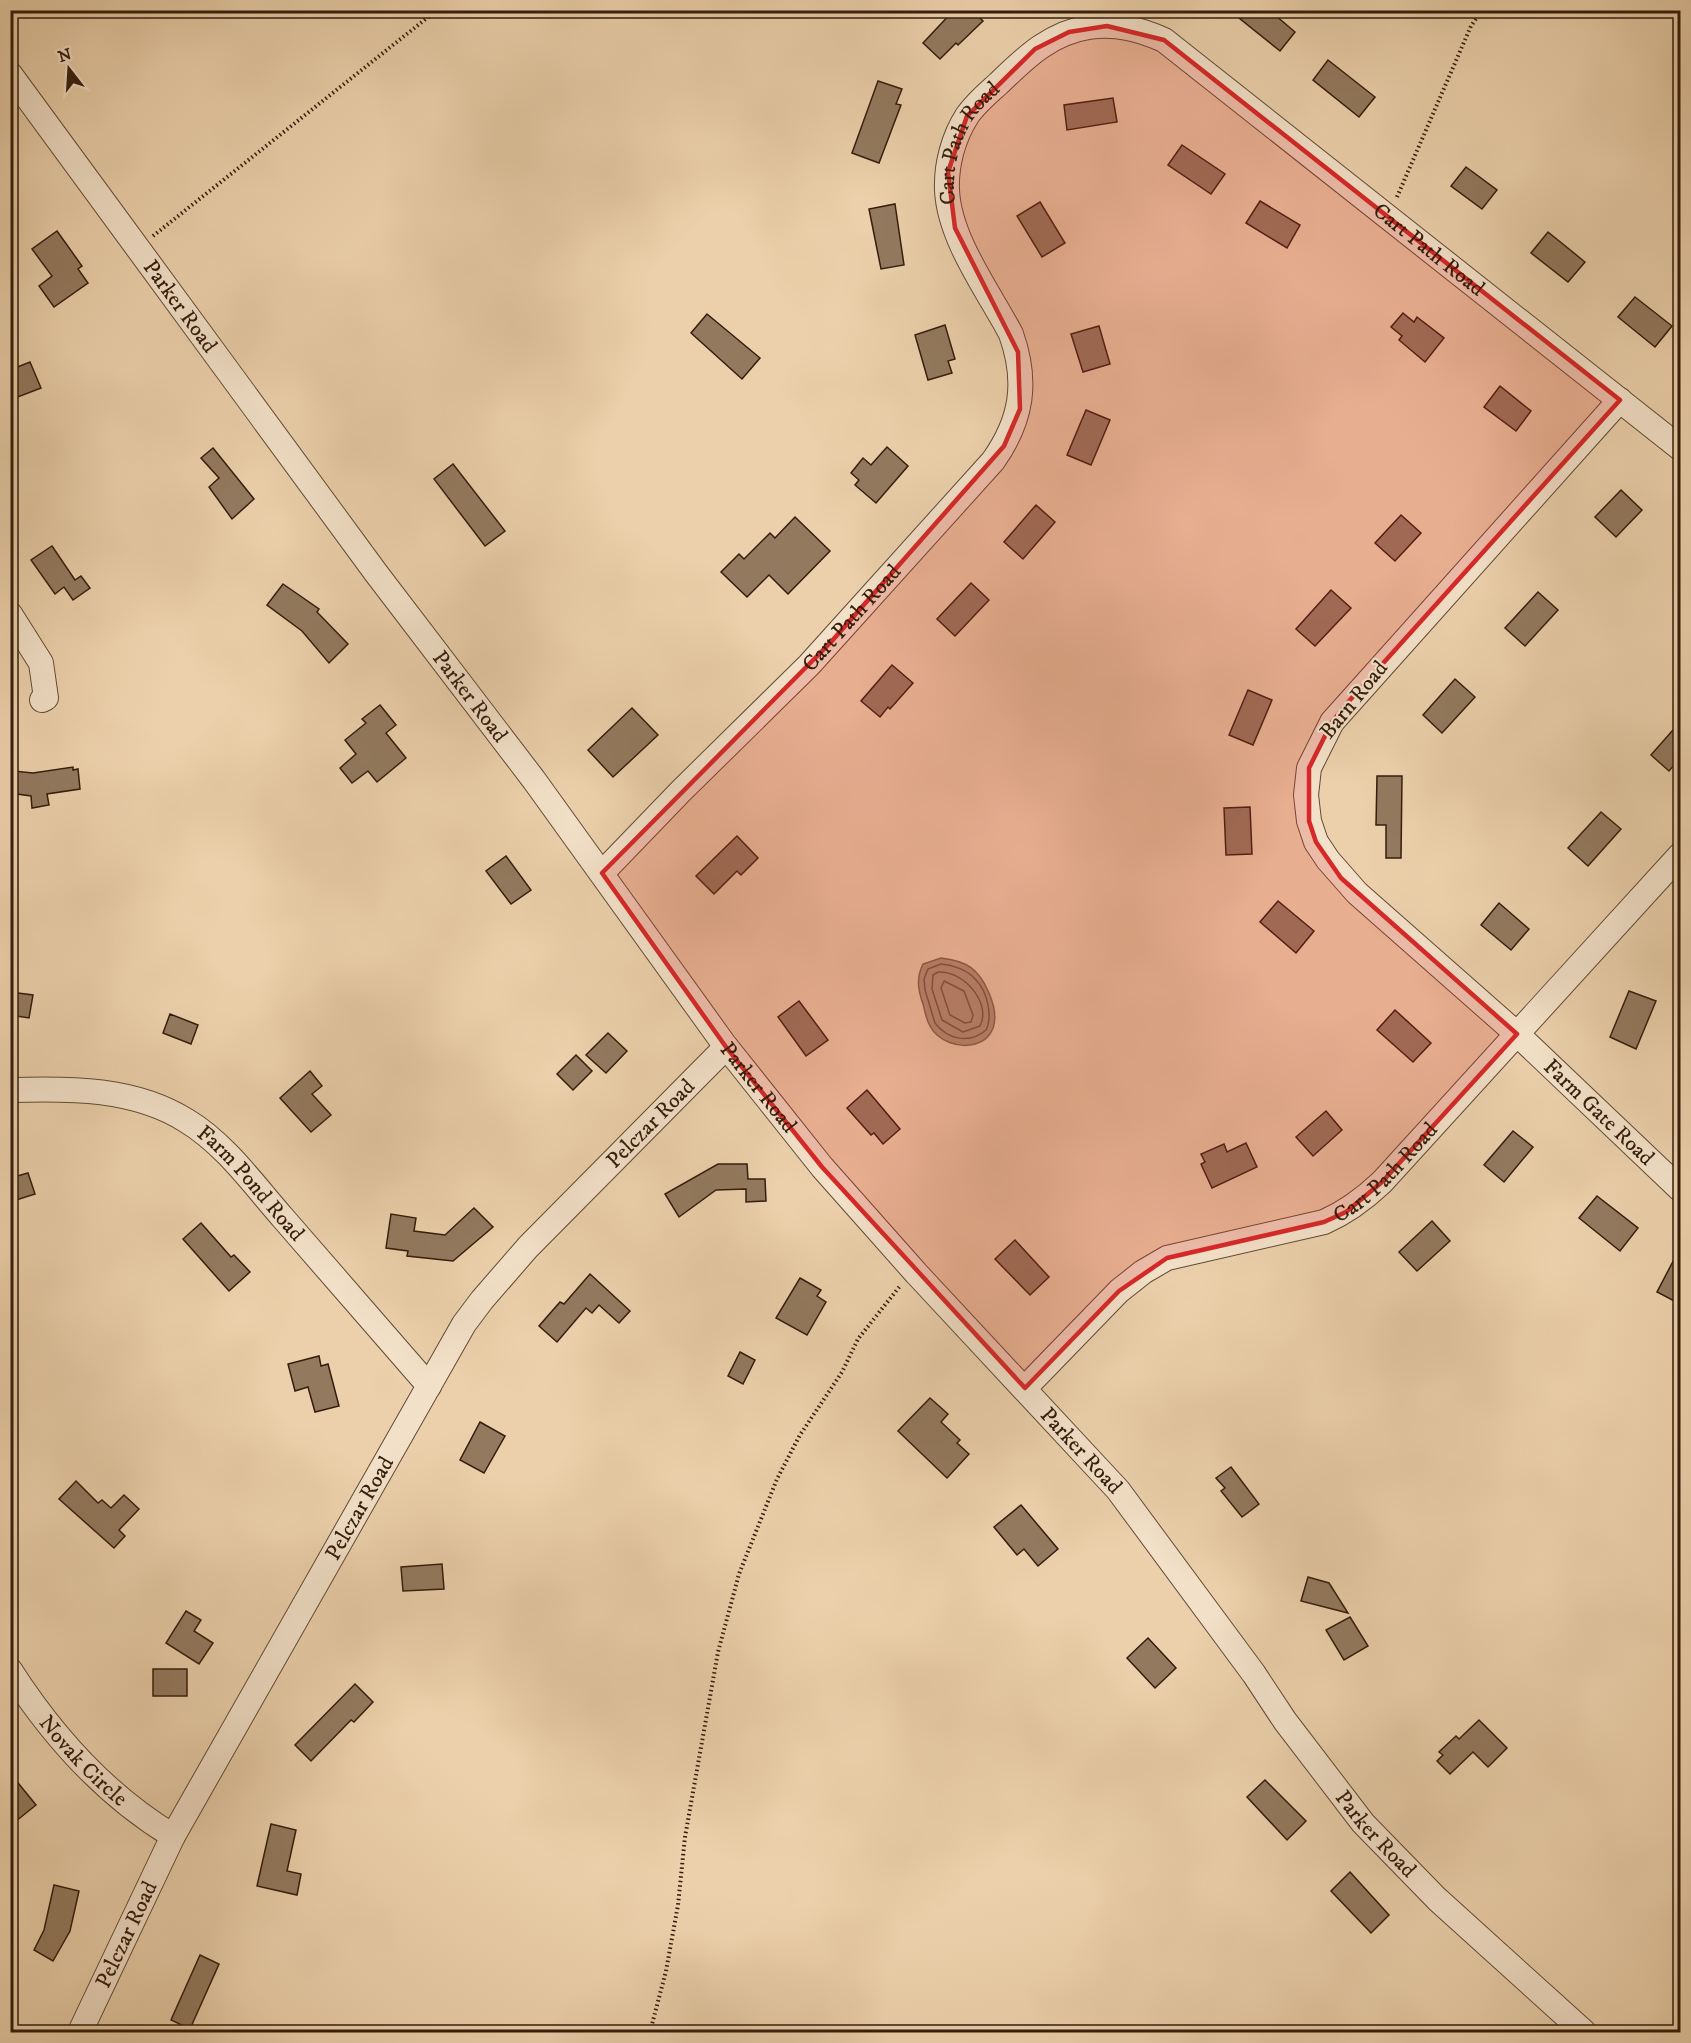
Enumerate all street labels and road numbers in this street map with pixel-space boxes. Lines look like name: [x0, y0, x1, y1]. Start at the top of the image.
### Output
street label: Cart Path Road: [933, 75, 1005, 206]
street label: Cart Path Road: [1368, 197, 1490, 302]
street label: Parker Road: [137, 254, 223, 358]
street label: Cart Path Road: [796, 559, 907, 677]
street label: Parker Road: [426, 645, 514, 748]
street label: Barn Road: [1314, 655, 1394, 745]
street label: Parker Road: [714, 1037, 803, 1138]
street label: Farm Gate Road: [1538, 1053, 1660, 1171]
street label: Pelczar Road: [600, 1073, 700, 1174]
street label: Cart Path Road: [1328, 1117, 1443, 1229]
street label: Farm Pond Road: [192, 1119, 310, 1247]
street label: Parker Road: [1034, 1402, 1128, 1499]
street label: Pelczar Road: [319, 1452, 399, 1565]
street label: Novak Circle: [33, 1710, 133, 1812]
street label: Parker Road: [1329, 1785, 1422, 1883]
street label: Pelczar Road: [89, 1877, 163, 1992]

